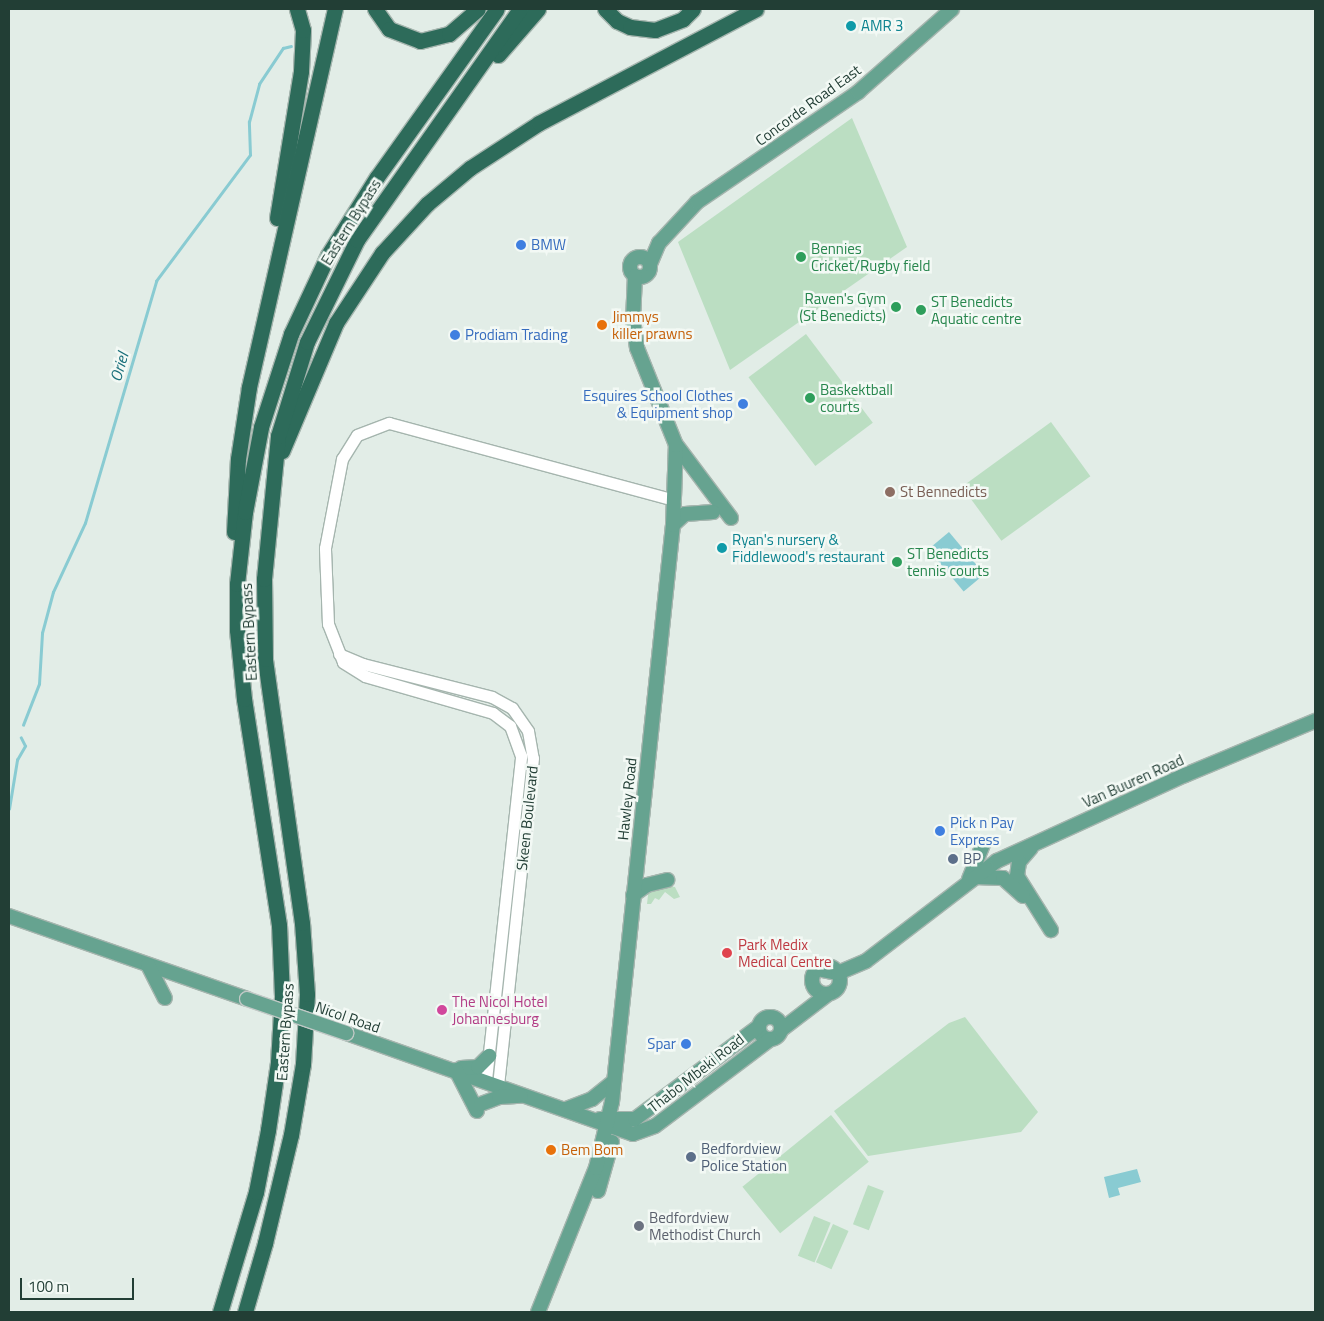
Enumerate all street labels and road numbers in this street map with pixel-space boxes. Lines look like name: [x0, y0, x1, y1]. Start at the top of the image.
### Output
street label: Concorde Road East: [752, 61, 864, 149]
street label: Eastern Bypass: [317, 176, 385, 268]
street label: Eastern Bypass: [237, 583, 261, 681]
street label: Van Buuren Road: [1080, 751, 1186, 811]
street label: Hawley Road: [614, 757, 640, 841]
street label: Skeen Boulevard: [513, 765, 541, 871]
street label: Eastern Bypass: [273, 983, 297, 1081]
street label: Nicol Road: [313, 998, 383, 1036]
street label: Thabo Mbeki Road: [644, 1030, 748, 1116]

